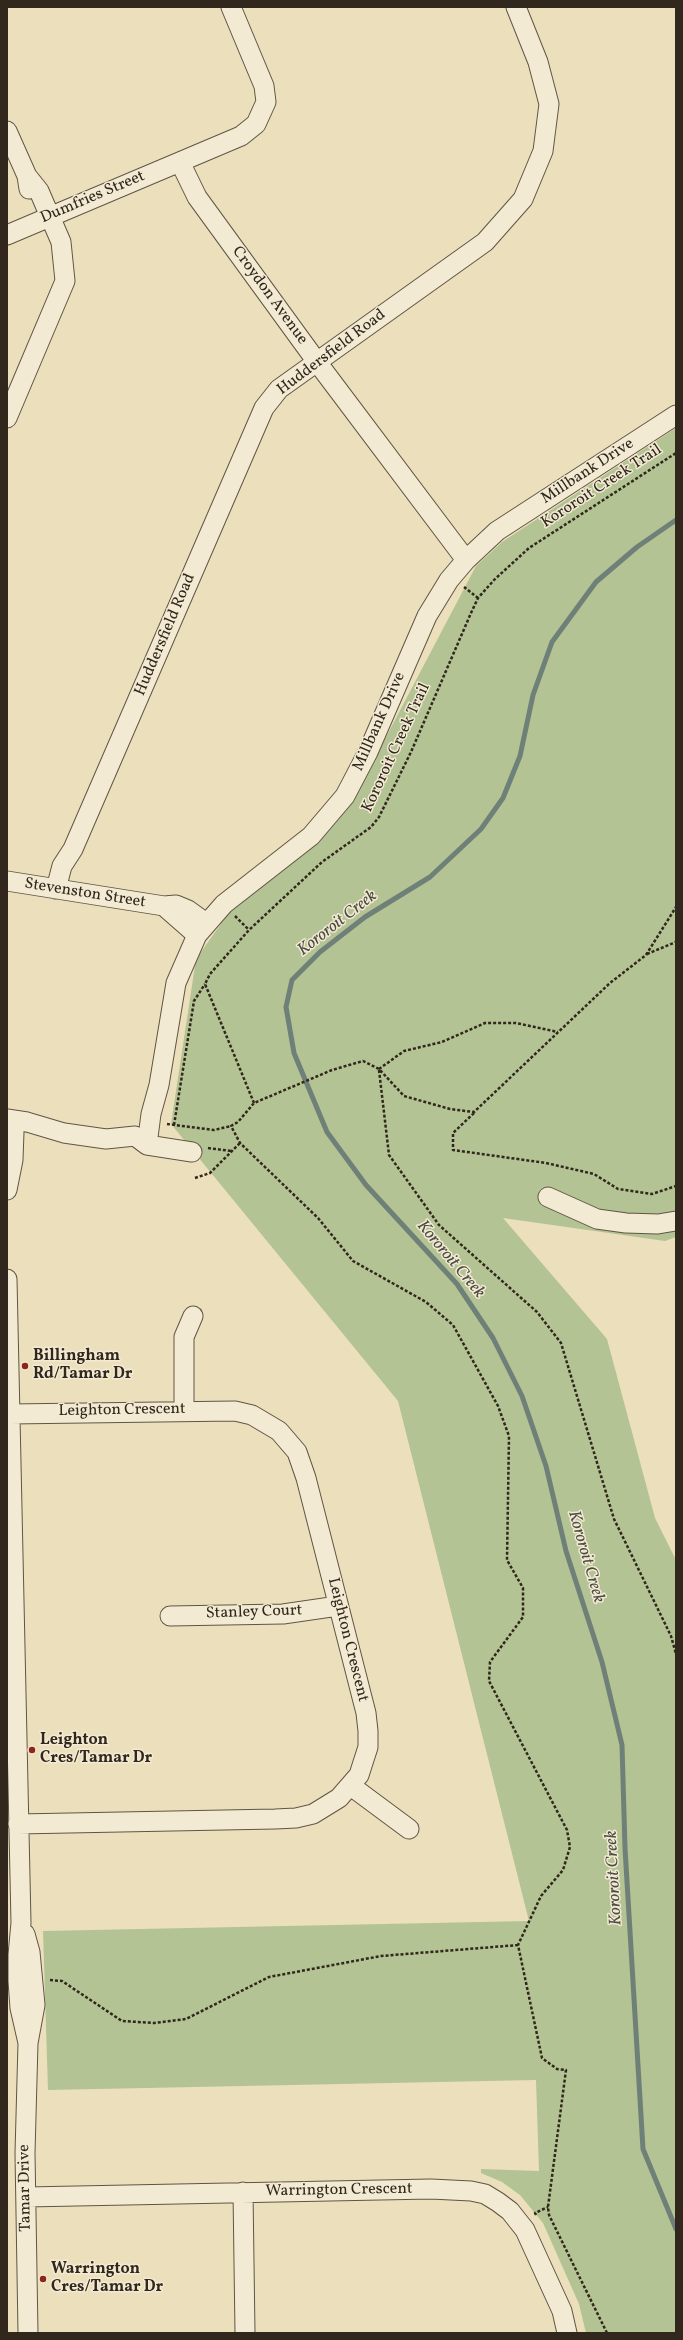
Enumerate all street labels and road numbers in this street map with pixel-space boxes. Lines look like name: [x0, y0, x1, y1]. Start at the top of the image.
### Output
street label: Dumfries Street: [38, 167, 148, 229]
street label: Croydon Avenue: [227, 243, 311, 349]
street label: Huddersfield Road: [274, 306, 390, 400]
street label: Millbank Drive: [538, 435, 638, 509]
street label: Kororoit Creek Trail: [538, 441, 666, 533]
street label: Huddersfield Road: [132, 571, 200, 699]
street label: Millbank Drive: [350, 669, 410, 775]
street label: Kororoit Creek Trail: [359, 680, 435, 816]
street label: Stevenston Street: [23, 875, 147, 913]
street label: Leighton Crescent: [58, 1400, 186, 1422]
street label: Leighton Crescent: [322, 1576, 372, 1704]
street label: Stanley Court: [206, 1602, 302, 1624]
street label: Tamar Drive: [16, 2144, 36, 2232]
street label: Warrington Crescent: [265, 2180, 413, 2202]

